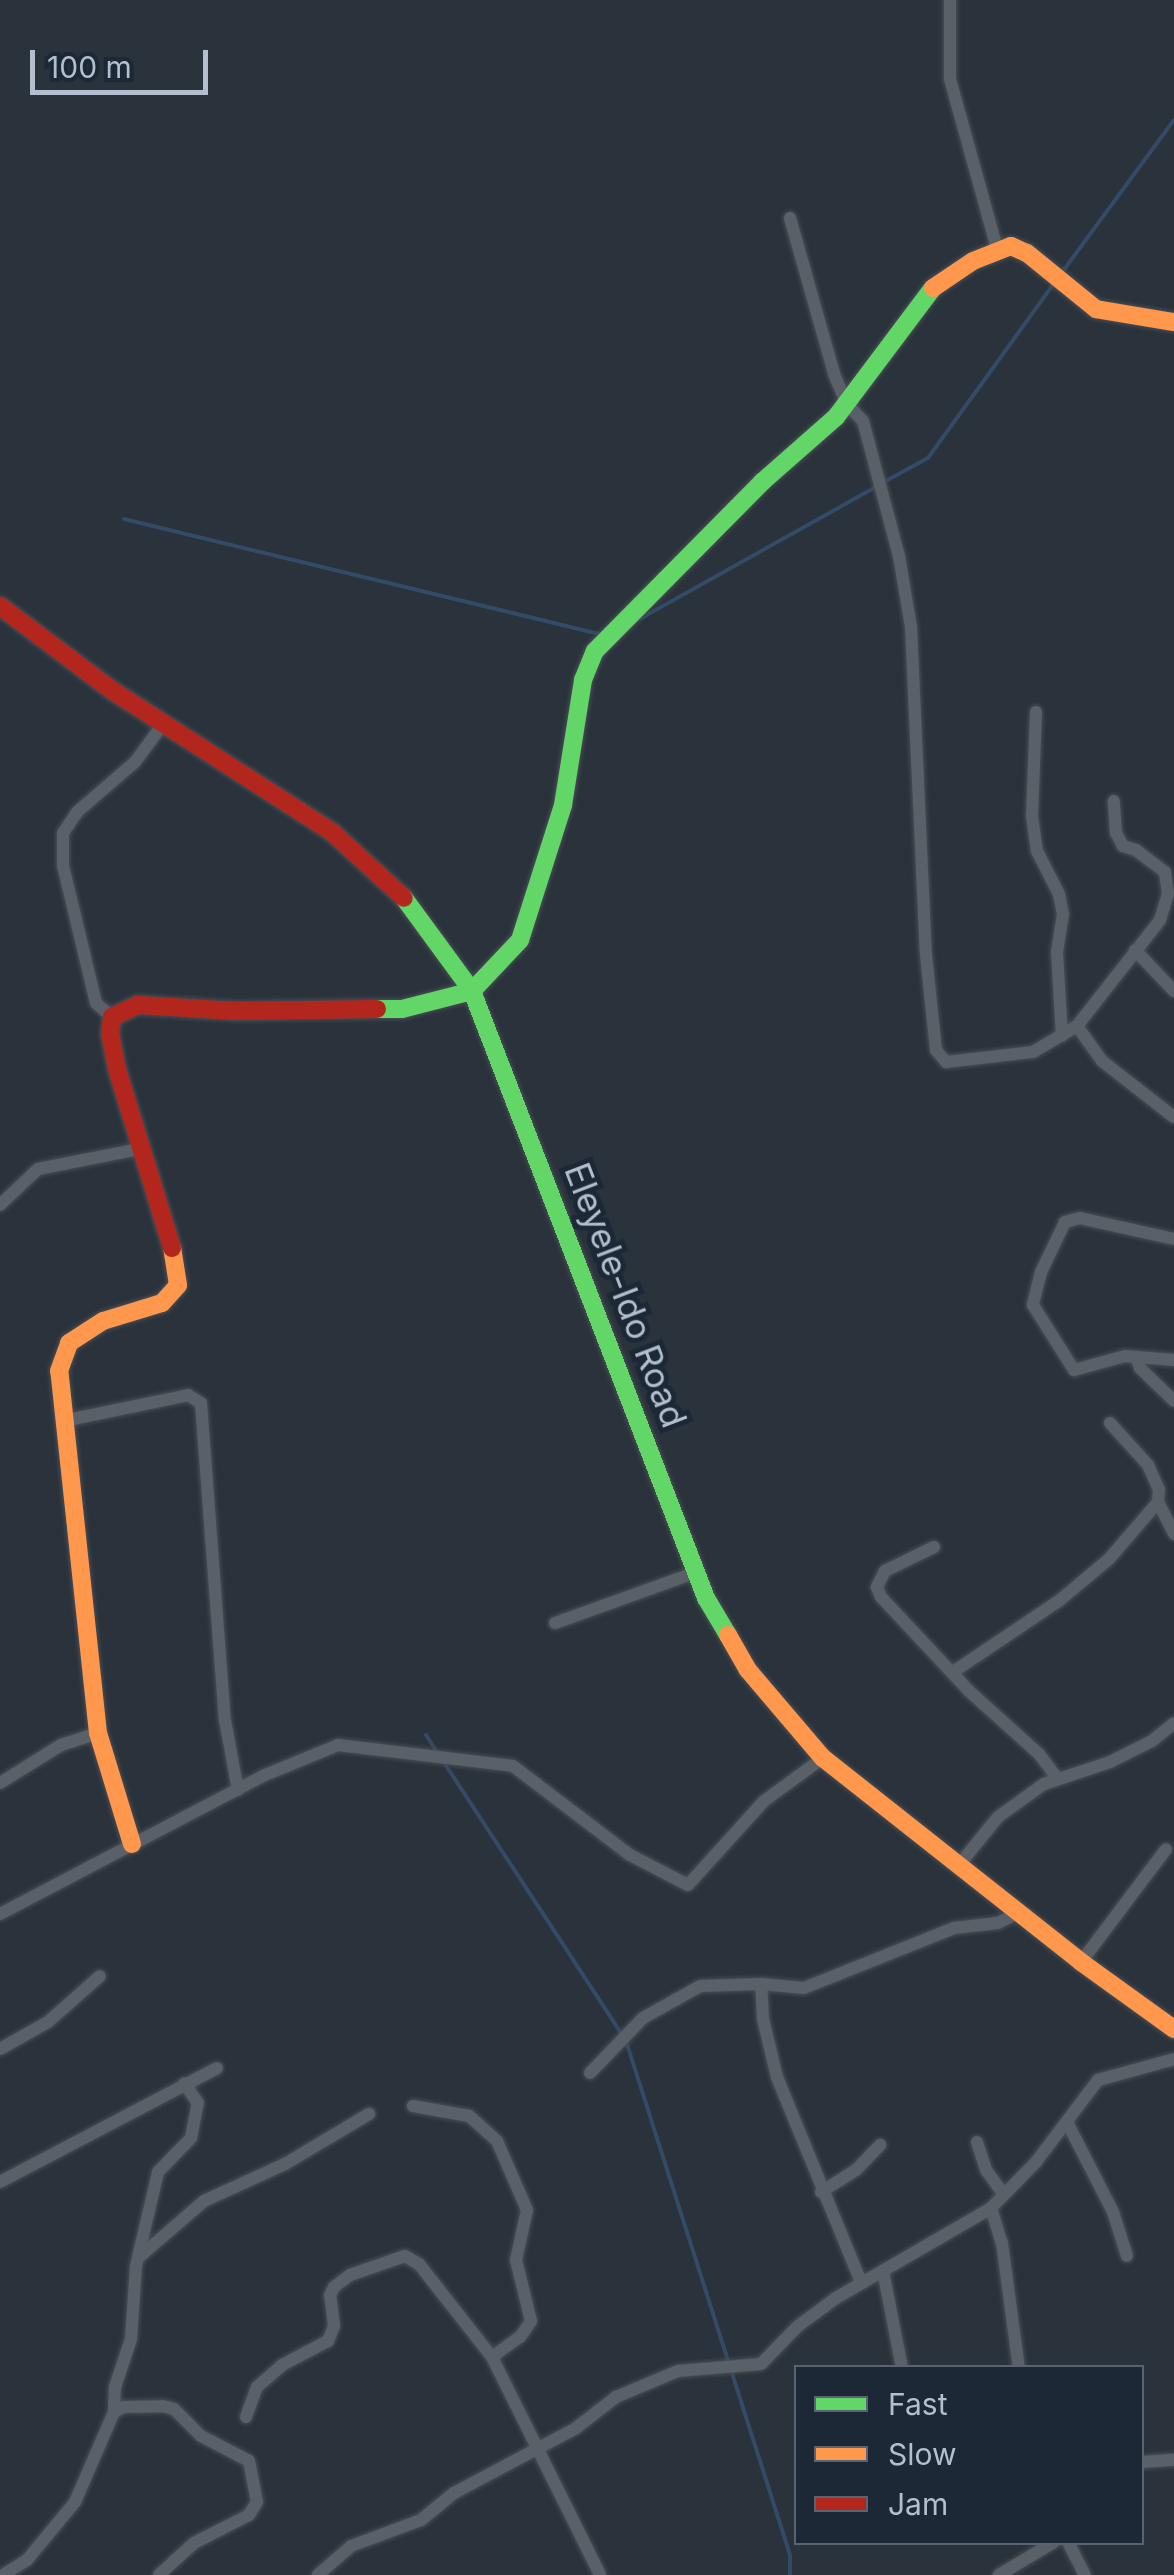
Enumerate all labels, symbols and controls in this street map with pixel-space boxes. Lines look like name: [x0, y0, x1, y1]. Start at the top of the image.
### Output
scale bar: [35, 30, 212, 92]
text: 100 m: [47, 49, 132, 85]
street label: Eleyele-Ido Road: [556, 1157, 696, 1433]
legend: [794, 2365, 1144, 2545]
text: Fast: [888, 2386, 947, 2422]
text: Slow: [888, 2436, 957, 2472]
text: Jam: [888, 2486, 948, 2522]

